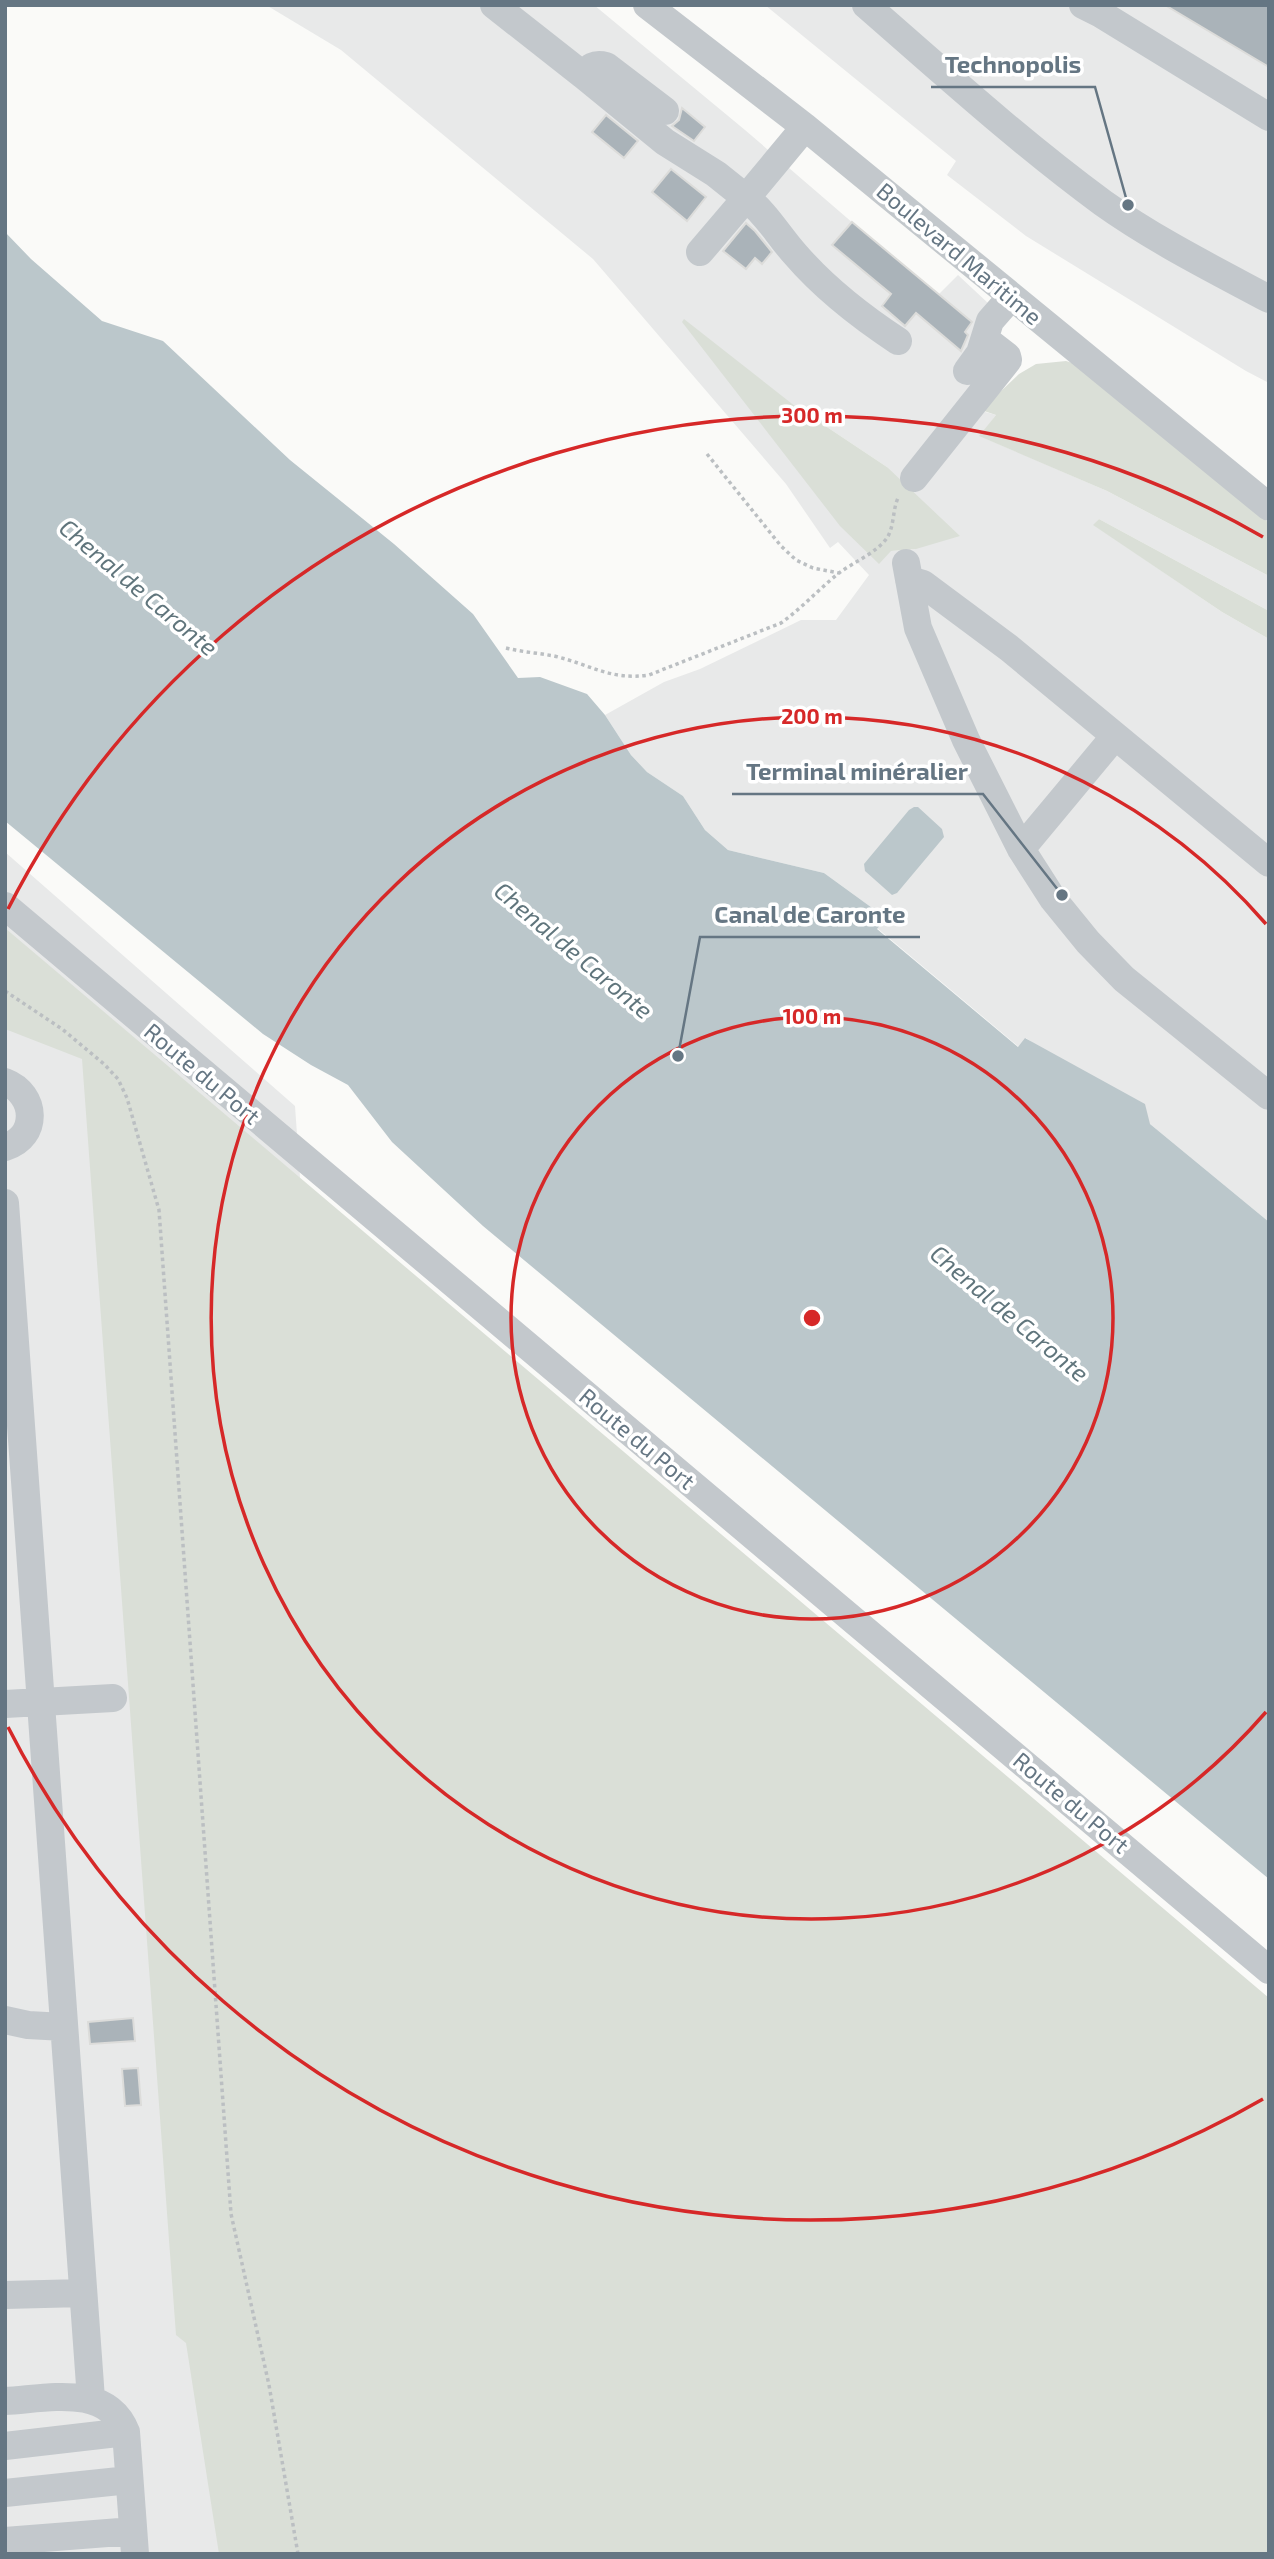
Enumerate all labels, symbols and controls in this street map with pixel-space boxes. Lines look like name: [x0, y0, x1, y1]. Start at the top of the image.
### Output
callout: Technopolis: [931, 42, 1095, 87]
text: Technopolis: [945, 49, 1081, 78]
street label: Boulevard Maritime: [872, 176, 1048, 330]
text: 300 m: [781, 402, 843, 427]
water label: Chenal de Caronte: [54, 512, 224, 662]
text: 200 m: [781, 703, 843, 728]
callout: Terminal minéralier: [732, 749, 983, 794]
text: Terminal minéralier: [746, 756, 969, 785]
water label: Chenal de Caronte: [489, 875, 659, 1025]
callout: Canal de Caronte: [700, 892, 920, 937]
text: Canal de Caronte: [714, 899, 906, 928]
text: 100 m: [783, 1003, 841, 1028]
street label: Route du Port: [139, 1017, 266, 1130]
water label: Chenal de Caronte: [925, 1238, 1095, 1388]
centre of rings: [800, 1306, 824, 1330]
street label: Route du Port: [574, 1382, 701, 1495]
street label: Route du Port: [1008, 1746, 1135, 1859]

